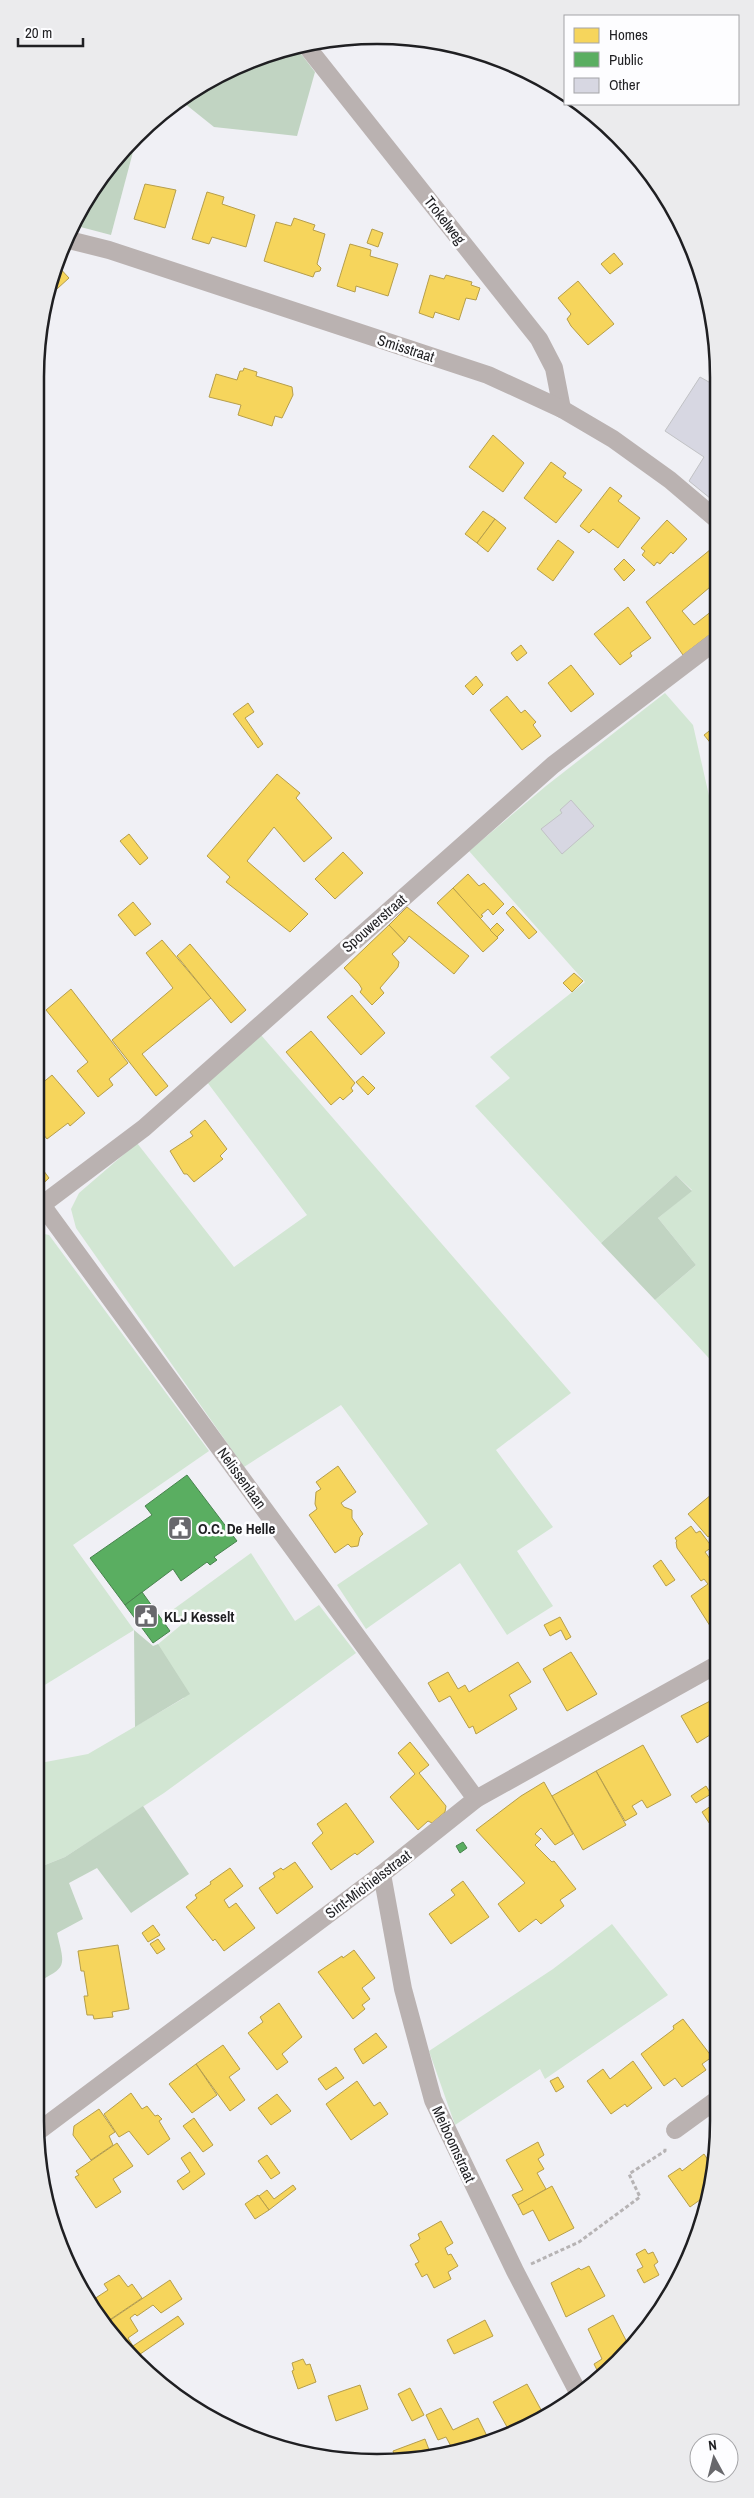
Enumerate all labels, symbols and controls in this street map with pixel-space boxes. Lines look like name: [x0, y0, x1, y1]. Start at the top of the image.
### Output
scale bar: [18, 15, 82, 47]
legend: [564, 15, 739, 105]
text: 20 m: [25, 22, 52, 43]
text: Homes: [609, 24, 648, 45]
text: Public: [609, 49, 643, 70]
text: Other: [609, 74, 640, 95]
street label: Trokelweg: [419, 191, 471, 249]
street label: Smisstraat: [375, 329, 438, 367]
street label: Spouwerstraat: [337, 889, 411, 957]
street label: Nelissenlaan: [213, 1443, 271, 1513]
public building icon: O.C. De Helle: [167, 1515, 193, 1541]
place label: O.C. De Helle: [198, 1518, 275, 1539]
public building icon: KLJ Kesselt: [133, 1603, 159, 1629]
place label: KLJ Kesselt: [164, 1606, 234, 1627]
street label: Sint-Michielsstraat: [321, 1844, 416, 1923]
street label: Meiboomstraat: [427, 2102, 481, 2186]
north arrow: [689, 2433, 739, 2483]
text: N: [707, 2436, 718, 2455]

